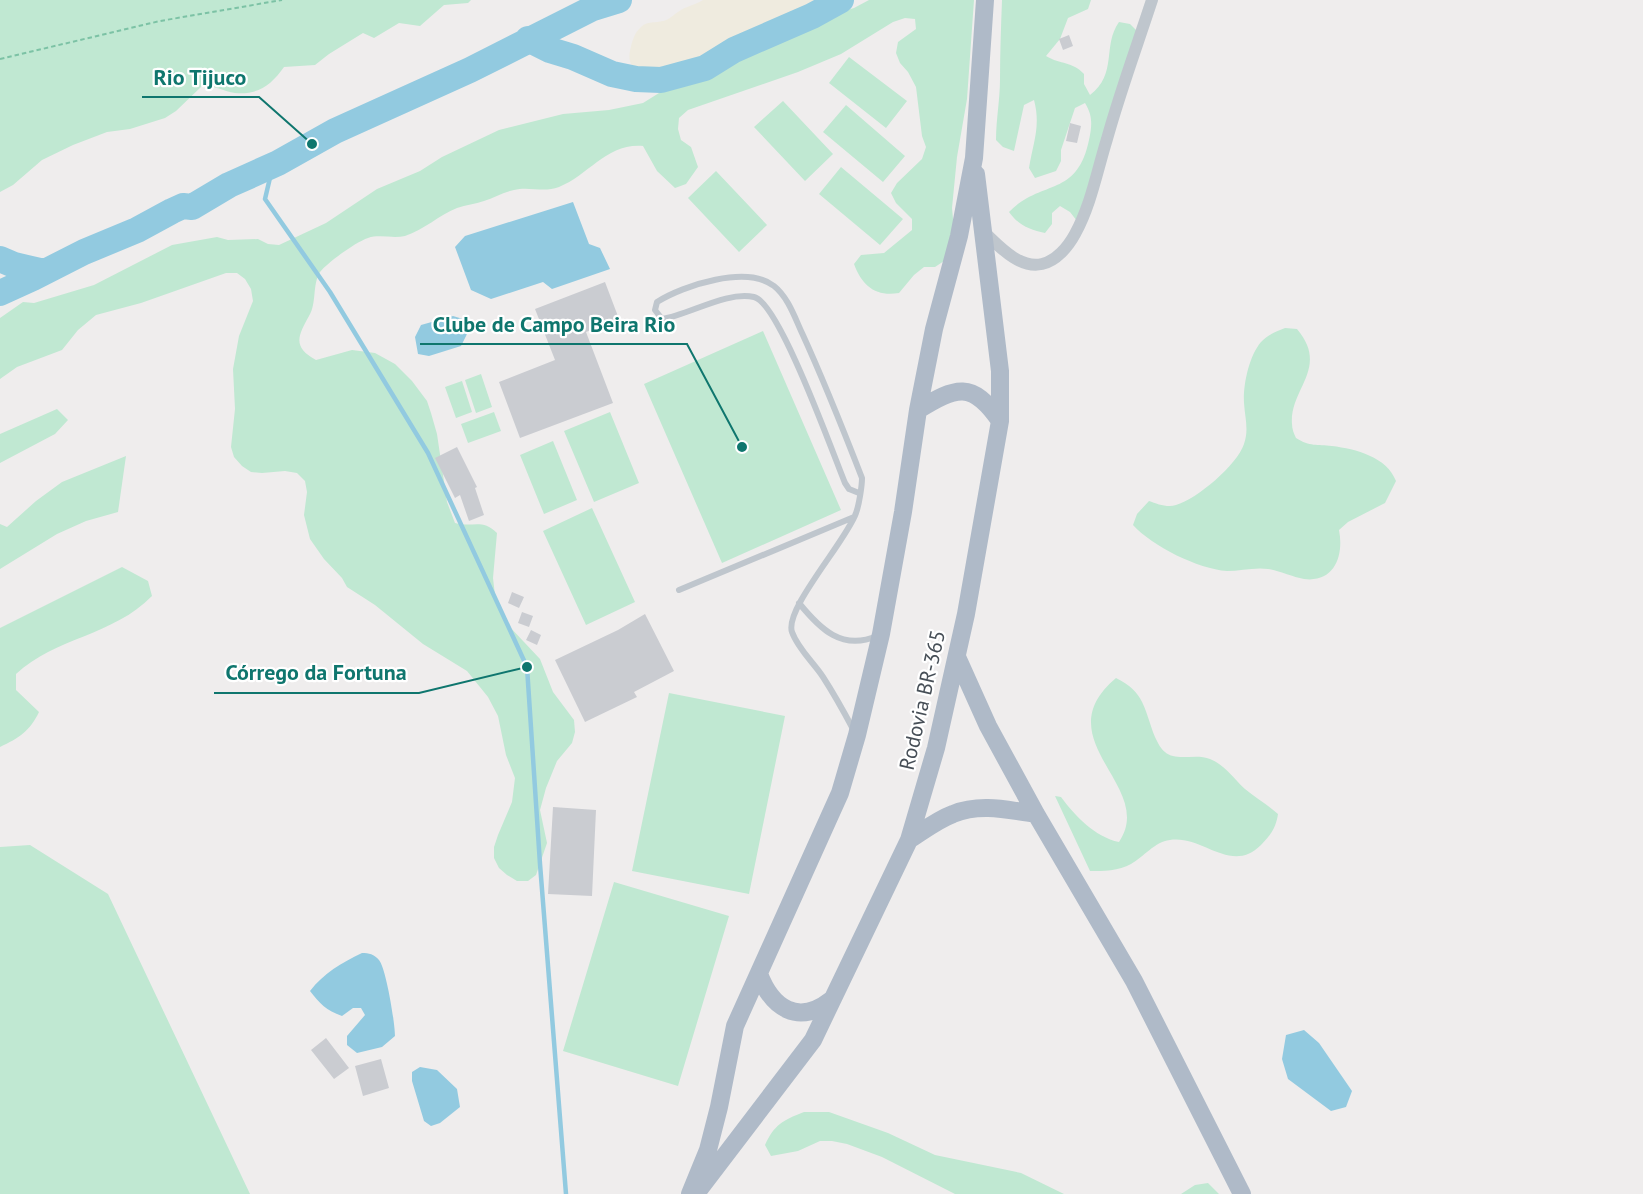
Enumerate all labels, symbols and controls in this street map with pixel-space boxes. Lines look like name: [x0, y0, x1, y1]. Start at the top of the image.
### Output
callout: Rio Tijuco: [142, 57, 259, 97]
text: Rio Tijuco: [154, 63, 247, 91]
callout: Clube de Campo Beira Rio: [420, 304, 687, 344]
text: Clube de Campo Beira Rio: [433, 310, 676, 338]
street label: Rodovia BR-365: [893, 627, 951, 773]
callout: Córrego da Fortuna: [214, 653, 419, 693]
text: Córrego da Fortuna: [225, 658, 407, 686]

